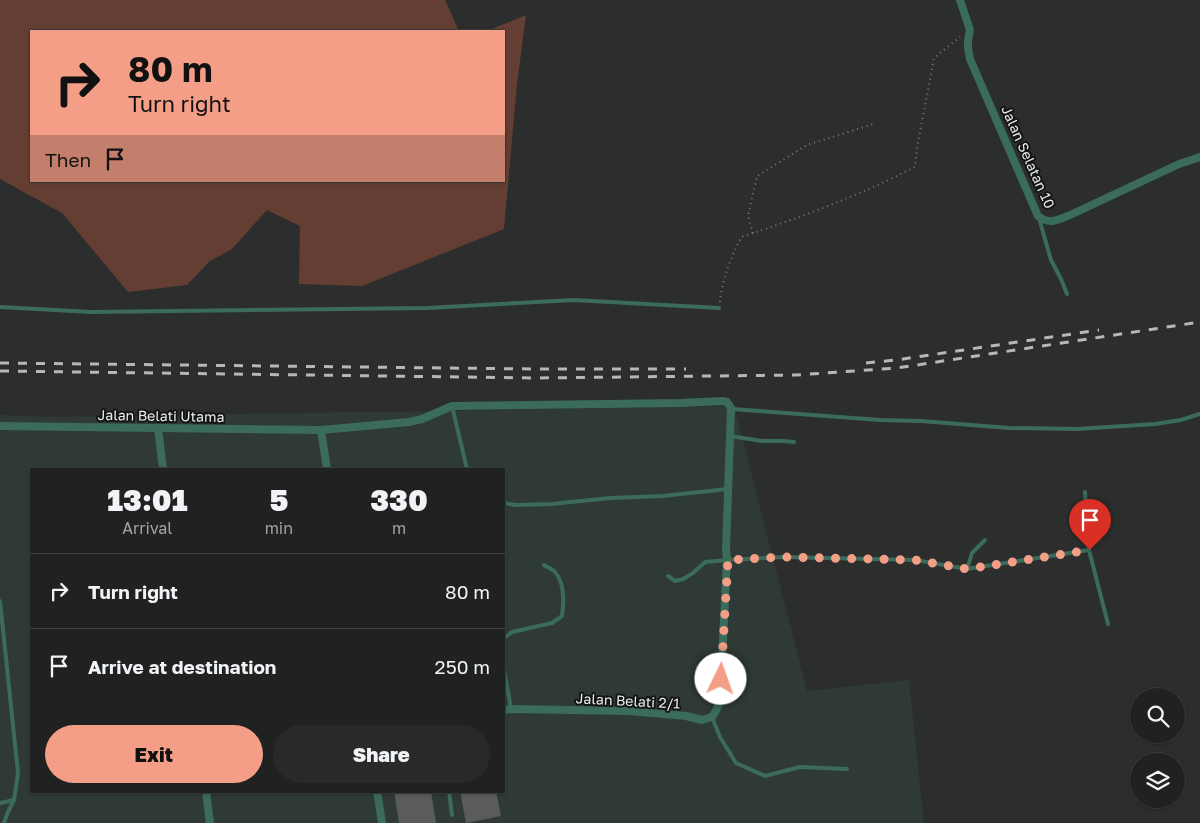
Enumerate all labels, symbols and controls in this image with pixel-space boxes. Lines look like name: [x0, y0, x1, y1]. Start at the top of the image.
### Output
text: 80 m: [128, 48, 213, 90]
icon: right: [45, 50, 110, 115]
text: Turn right: [128, 90, 231, 117]
street label: Jalan Selatan 10: [998, 103, 1059, 211]
icon: arrive: [101, 145, 129, 173]
text: Then: [45, 148, 91, 171]
street label: Jalan Belati Utama: [97, 406, 225, 425]
text: 13:01: [107, 482, 187, 518]
text: 5: [269, 482, 288, 518]
text: 330: [370, 482, 428, 518]
pin: [1069, 499, 1111, 550]
icon: arrive: [1076, 506, 1104, 534]
text: Arrival: [122, 518, 172, 538]
text: min: [265, 518, 293, 538]
text: m: [392, 518, 406, 538]
icon: right: [45, 577, 73, 605]
text: Turn right: [88, 580, 178, 603]
text: 80 m: [445, 580, 490, 603]
icon: arrive: [45, 652, 73, 680]
position arrow: [694, 652, 746, 704]
text: Arrive at destination: [88, 655, 276, 678]
text: 250 m: [435, 655, 490, 678]
map controls: [1130, 688, 1185, 808]
button: search: [1130, 688, 1185, 743]
street label: Jalan Belati 2/1: [575, 689, 681, 712]
button: Exit: [45, 725, 263, 783]
button: Share: [273, 725, 490, 783]
button: layers: [1130, 753, 1185, 808]

